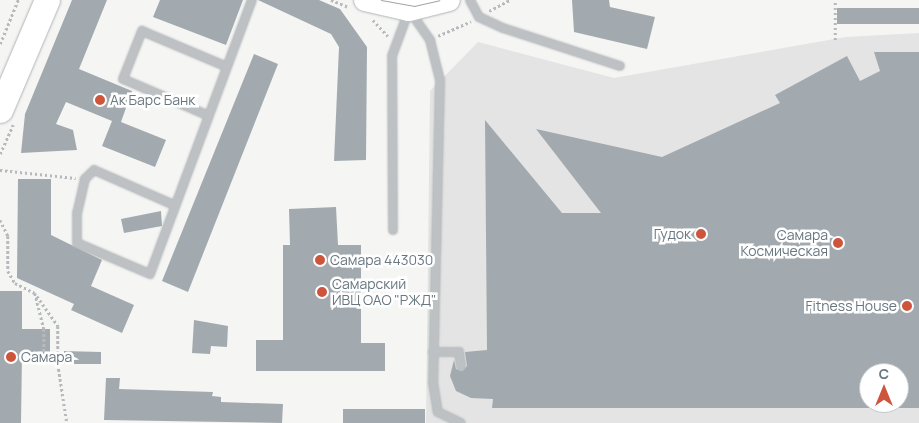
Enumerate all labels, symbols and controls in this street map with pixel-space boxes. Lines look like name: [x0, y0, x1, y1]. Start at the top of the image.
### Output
place label: Ак Барс Банк: [110, 92, 195, 108]
marker: Ак Барс Банк: [94, 94, 106, 106]
place label: Гудок: [654, 226, 691, 242]
place label: Самара Космическая: [741, 227, 828, 260]
marker: Гудок: [695, 228, 707, 240]
marker: Самара Космическая: [832, 237, 844, 249]
place label: Самара 443030: [330, 252, 433, 268]
marker: Самара 443030: [314, 254, 326, 266]
place label: Самарский ИВЦ ОАО "РЖД": [332, 276, 437, 308]
marker: Самарский ИВЦ ОАО "РЖД": [316, 286, 328, 298]
place label: Fitness House: [805, 298, 897, 314]
marker: Fitness House: [901, 300, 913, 312]
place label: Самара: [21, 349, 72, 365]
marker: Самара: [5, 351, 17, 363]
north arrow: [859, 363, 909, 413]
text: С: [879, 364, 889, 383]

